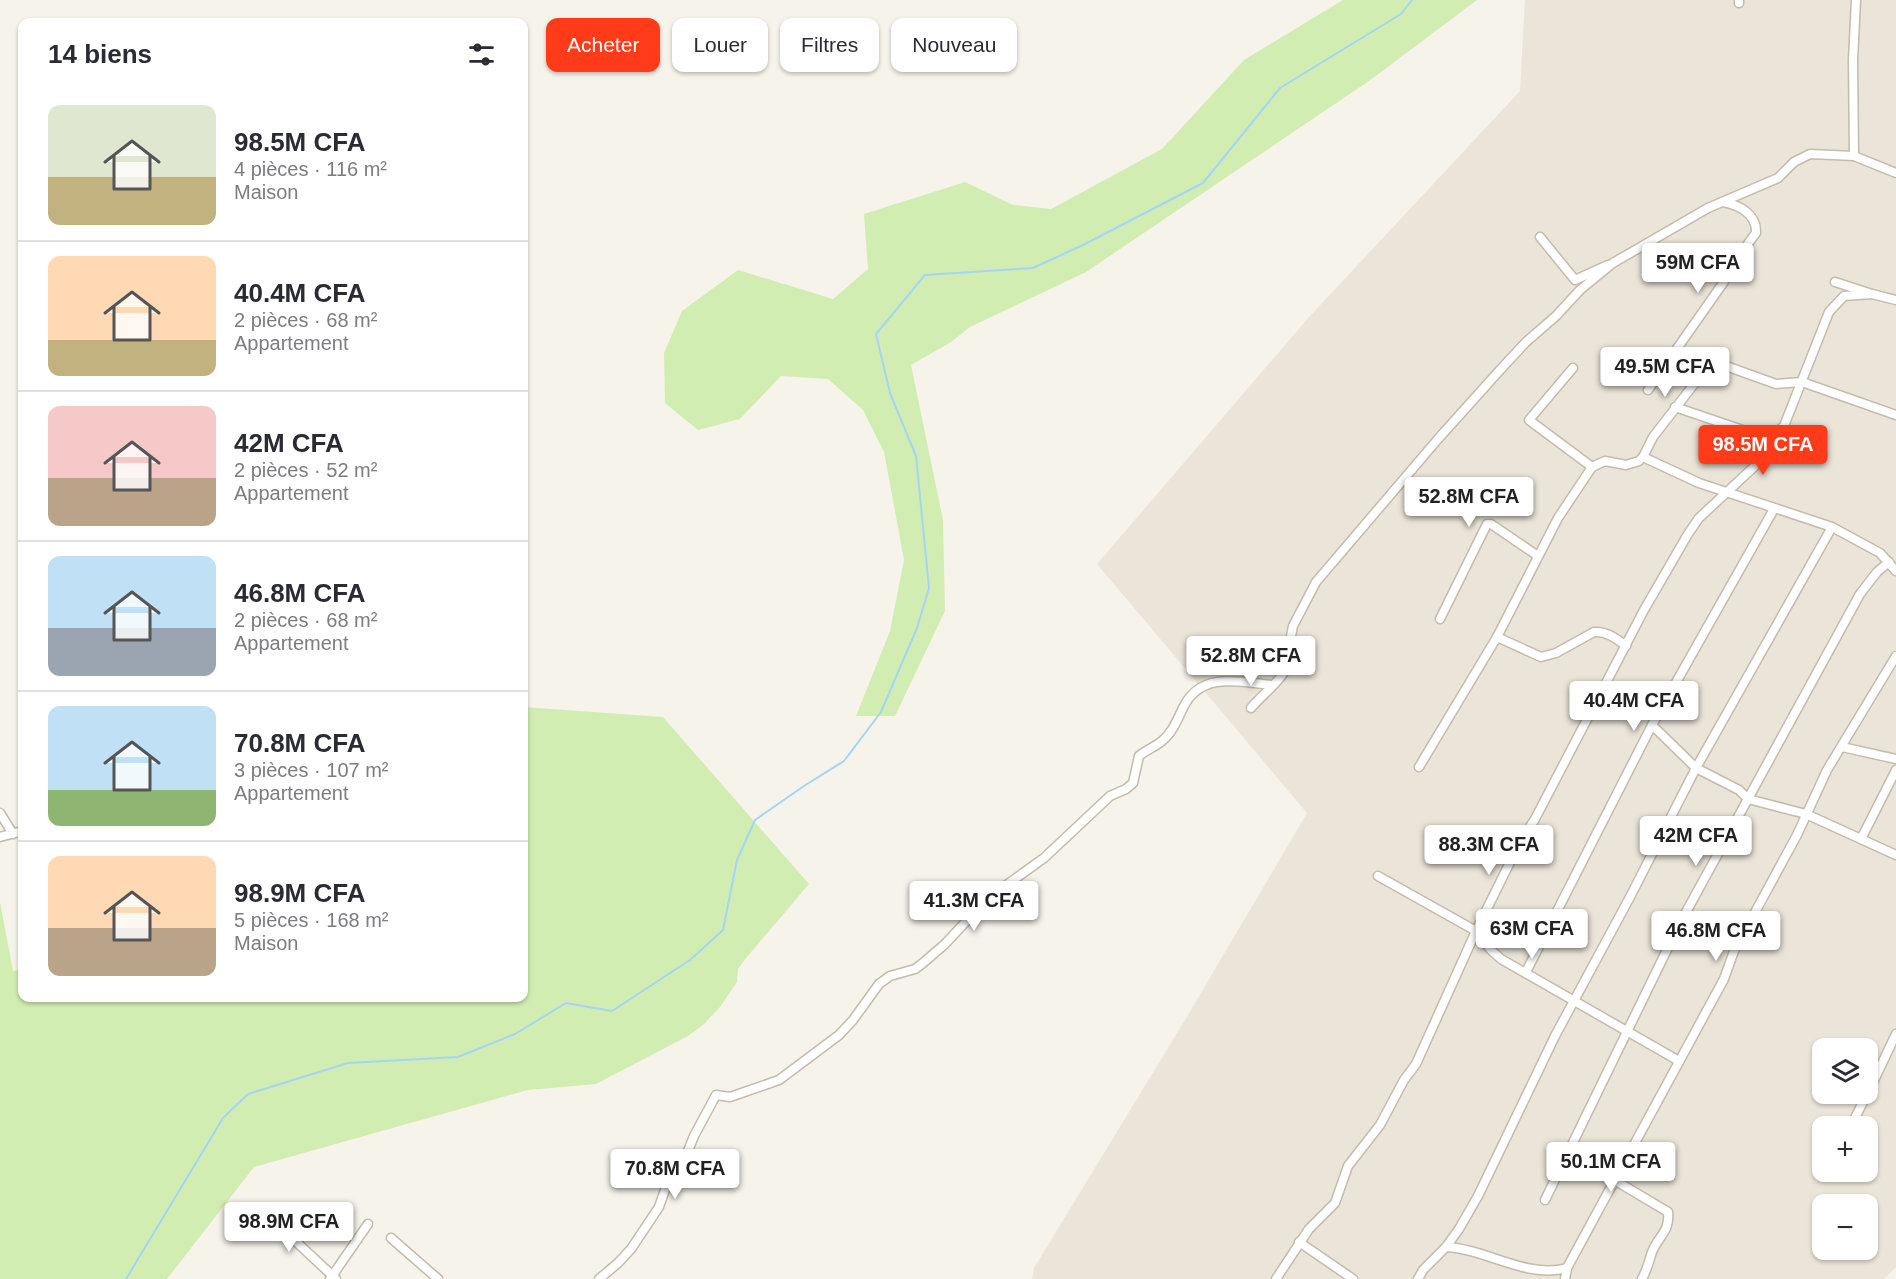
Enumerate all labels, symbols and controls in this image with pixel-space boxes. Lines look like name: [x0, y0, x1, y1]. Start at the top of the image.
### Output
chip: Acheter: [546, 18, 660, 72]
chip: Louer: [672, 18, 768, 72]
chip: Filtres: [780, 18, 879, 72]
chip: Nouveau: [891, 18, 1017, 72]
icon: filters: [465, 38, 498, 71]
text: 14 biens: [48, 39, 152, 69]
text: 98.5M CFA: [234, 127, 366, 157]
icon: home: [96, 129, 168, 201]
text: 4 pièces · 116 m²: [234, 158, 387, 180]
text: Maison: [234, 181, 298, 203]
pin: 59M CFA: [1643, 243, 1753, 294]
text: 59M CFA: [1656, 251, 1740, 273]
text: 40.4M CFA: [234, 278, 366, 308]
icon: home: [96, 280, 168, 352]
text: 2 pièces · 68 m²: [234, 309, 377, 331]
text: Appartement: [234, 332, 349, 354]
pin: 49.5M CFA: [1596, 347, 1734, 398]
text: 49.5M CFA: [1614, 355, 1716, 377]
pin: 98.5M CFA: [1694, 425, 1832, 476]
text: 42M CFA: [234, 428, 344, 458]
icon: home: [96, 430, 168, 502]
text: 98.5M CFA: [1712, 433, 1814, 455]
text: 2 pièces · 52 m²: [234, 459, 377, 481]
pin: 52.8M CFA: [1400, 477, 1538, 528]
text: Appartement: [234, 482, 349, 504]
text: 52.8M CFA: [1418, 485, 1520, 507]
text: 46.8M CFA: [234, 578, 366, 608]
icon: home: [96, 580, 168, 652]
text: 2 pièces · 68 m²: [234, 609, 377, 631]
text: Appartement: [234, 632, 349, 654]
pin: 52.8M CFA: [1182, 636, 1320, 687]
text: 52.8M CFA: [1200, 644, 1302, 666]
pin: 40.4M CFA: [1565, 681, 1703, 732]
text: 40.4M CFA: [1583, 689, 1685, 711]
text: 70.8M CFA: [234, 728, 366, 758]
icon: home: [96, 730, 168, 802]
text: 3 pièces · 107 m²: [234, 759, 389, 781]
text: Appartement: [234, 782, 349, 804]
pin: 42M CFA: [1641, 816, 1751, 867]
text: 42M CFA: [1654, 824, 1738, 846]
pin: 88.3M CFA: [1420, 825, 1558, 876]
text: 88.3M CFA: [1438, 833, 1540, 855]
text: 98.9M CFA: [234, 878, 366, 908]
icon: home: [96, 880, 168, 952]
pin: 41.3M CFA: [905, 881, 1043, 932]
text: 41.3M CFA: [923, 889, 1025, 911]
text: 5 pièces · 168 m²: [234, 909, 389, 931]
pin: 63M CFA: [1477, 909, 1587, 960]
pin: 46.8M CFA: [1647, 911, 1785, 962]
text: 63M CFA: [1490, 917, 1574, 939]
text: 46.8M CFA: [1665, 919, 1767, 941]
text: Maison: [234, 932, 298, 954]
map controls: [1812, 1038, 1878, 1260]
button: layers: [1812, 1038, 1878, 1104]
button: +: [1812, 1116, 1878, 1182]
pin: 50.1M CFA: [1542, 1142, 1680, 1193]
pin: 70.8M CFA: [606, 1149, 744, 1200]
text: 50.1M CFA: [1560, 1150, 1662, 1172]
text: 70.8M CFA: [624, 1157, 726, 1179]
button: −: [1812, 1194, 1878, 1260]
pin: 98.9M CFA: [220, 1202, 358, 1253]
text: 98.9M CFA: [238, 1210, 340, 1232]

